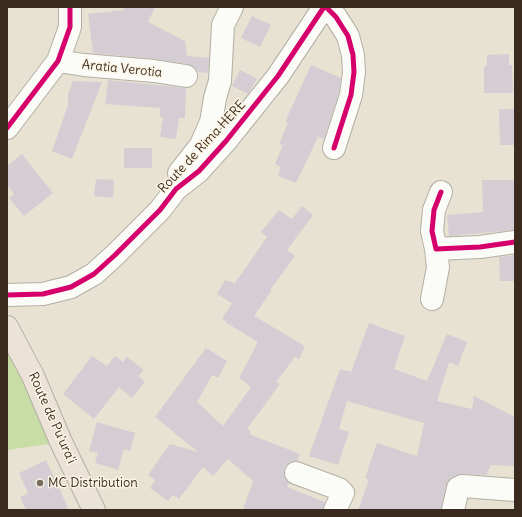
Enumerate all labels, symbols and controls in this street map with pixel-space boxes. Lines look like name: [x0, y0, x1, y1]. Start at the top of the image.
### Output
street label: Aratia Verotia: [81, 57, 163, 81]
street label: Route de Rima HERE: [155, 97, 249, 197]
street label: Route de Pu'ura'i: [25, 370, 79, 466]
place label: MC Distribution: [48, 475, 138, 491]
marker: MC Distribution: [35, 478, 45, 488]

